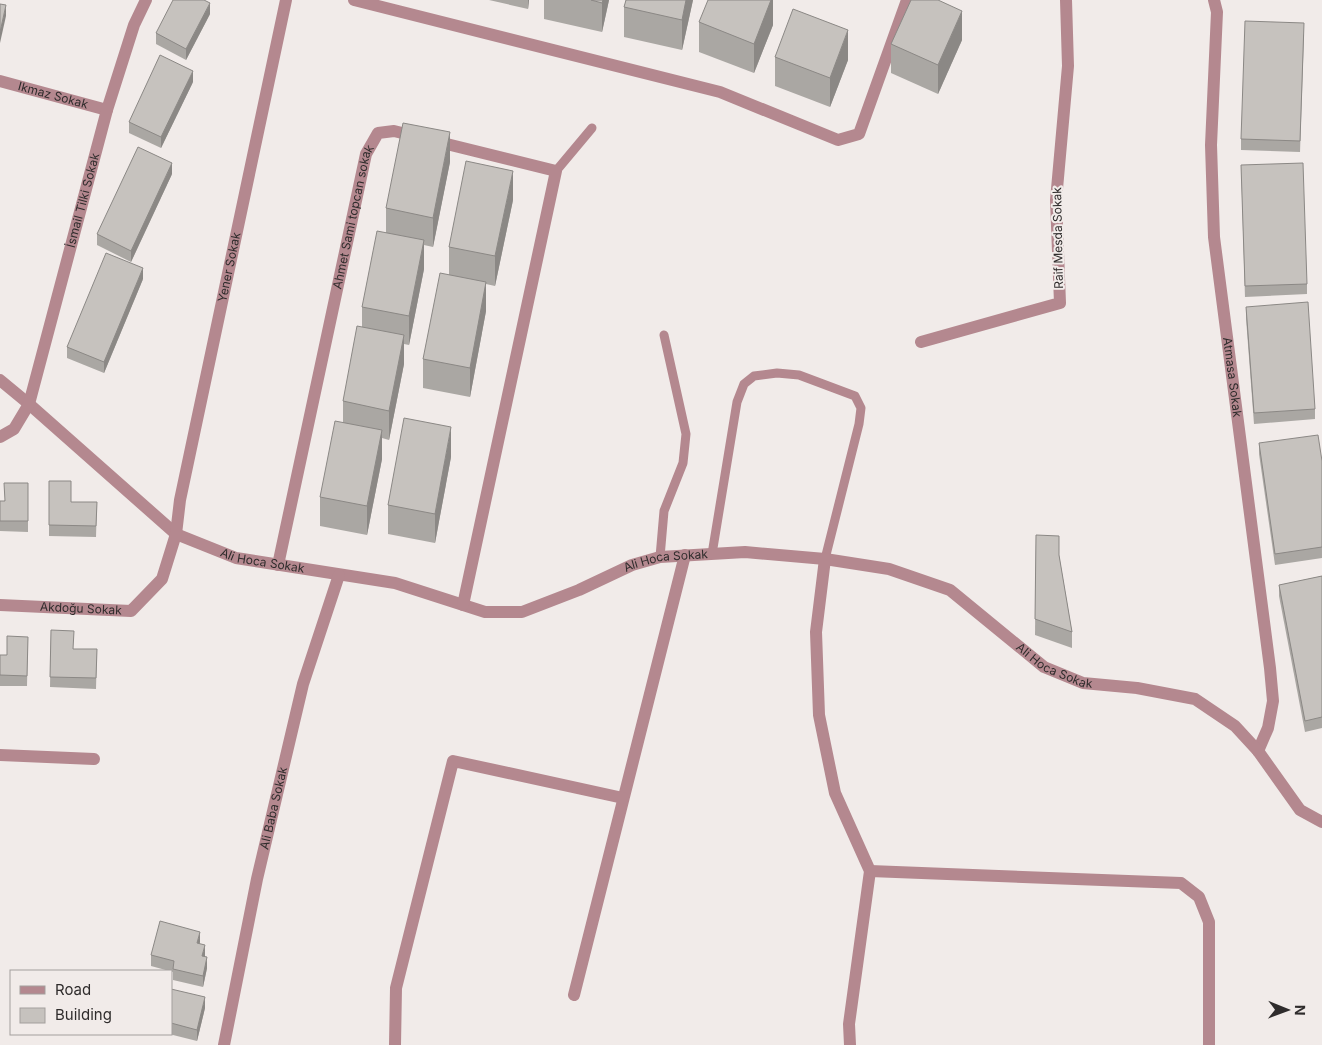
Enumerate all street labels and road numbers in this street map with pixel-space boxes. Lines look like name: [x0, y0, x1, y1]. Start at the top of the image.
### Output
street label: Ikmaz Sokak: [17, 78, 90, 112]
street label: Ahmet Sami topcan sokak: [329, 141, 377, 290]
street label: İsmail Tilki Sokak: [63, 151, 102, 249]
street label: Raif Mesda Sokak: [1049, 187, 1066, 289]
street label: Yener Sokak: [214, 230, 244, 303]
street label: Atmasa Sokak: [1220, 336, 1245, 419]
street label: Ali Hoca Sokak: [218, 545, 306, 576]
street label: Ali Hoca Sokak: [621, 546, 709, 575]
street label: Akdoğu Sokak: [40, 599, 123, 618]
street label: Ali Hoca Sokak: [1013, 639, 1094, 691]
street label: Ali Baba Sokak: [256, 765, 290, 851]

